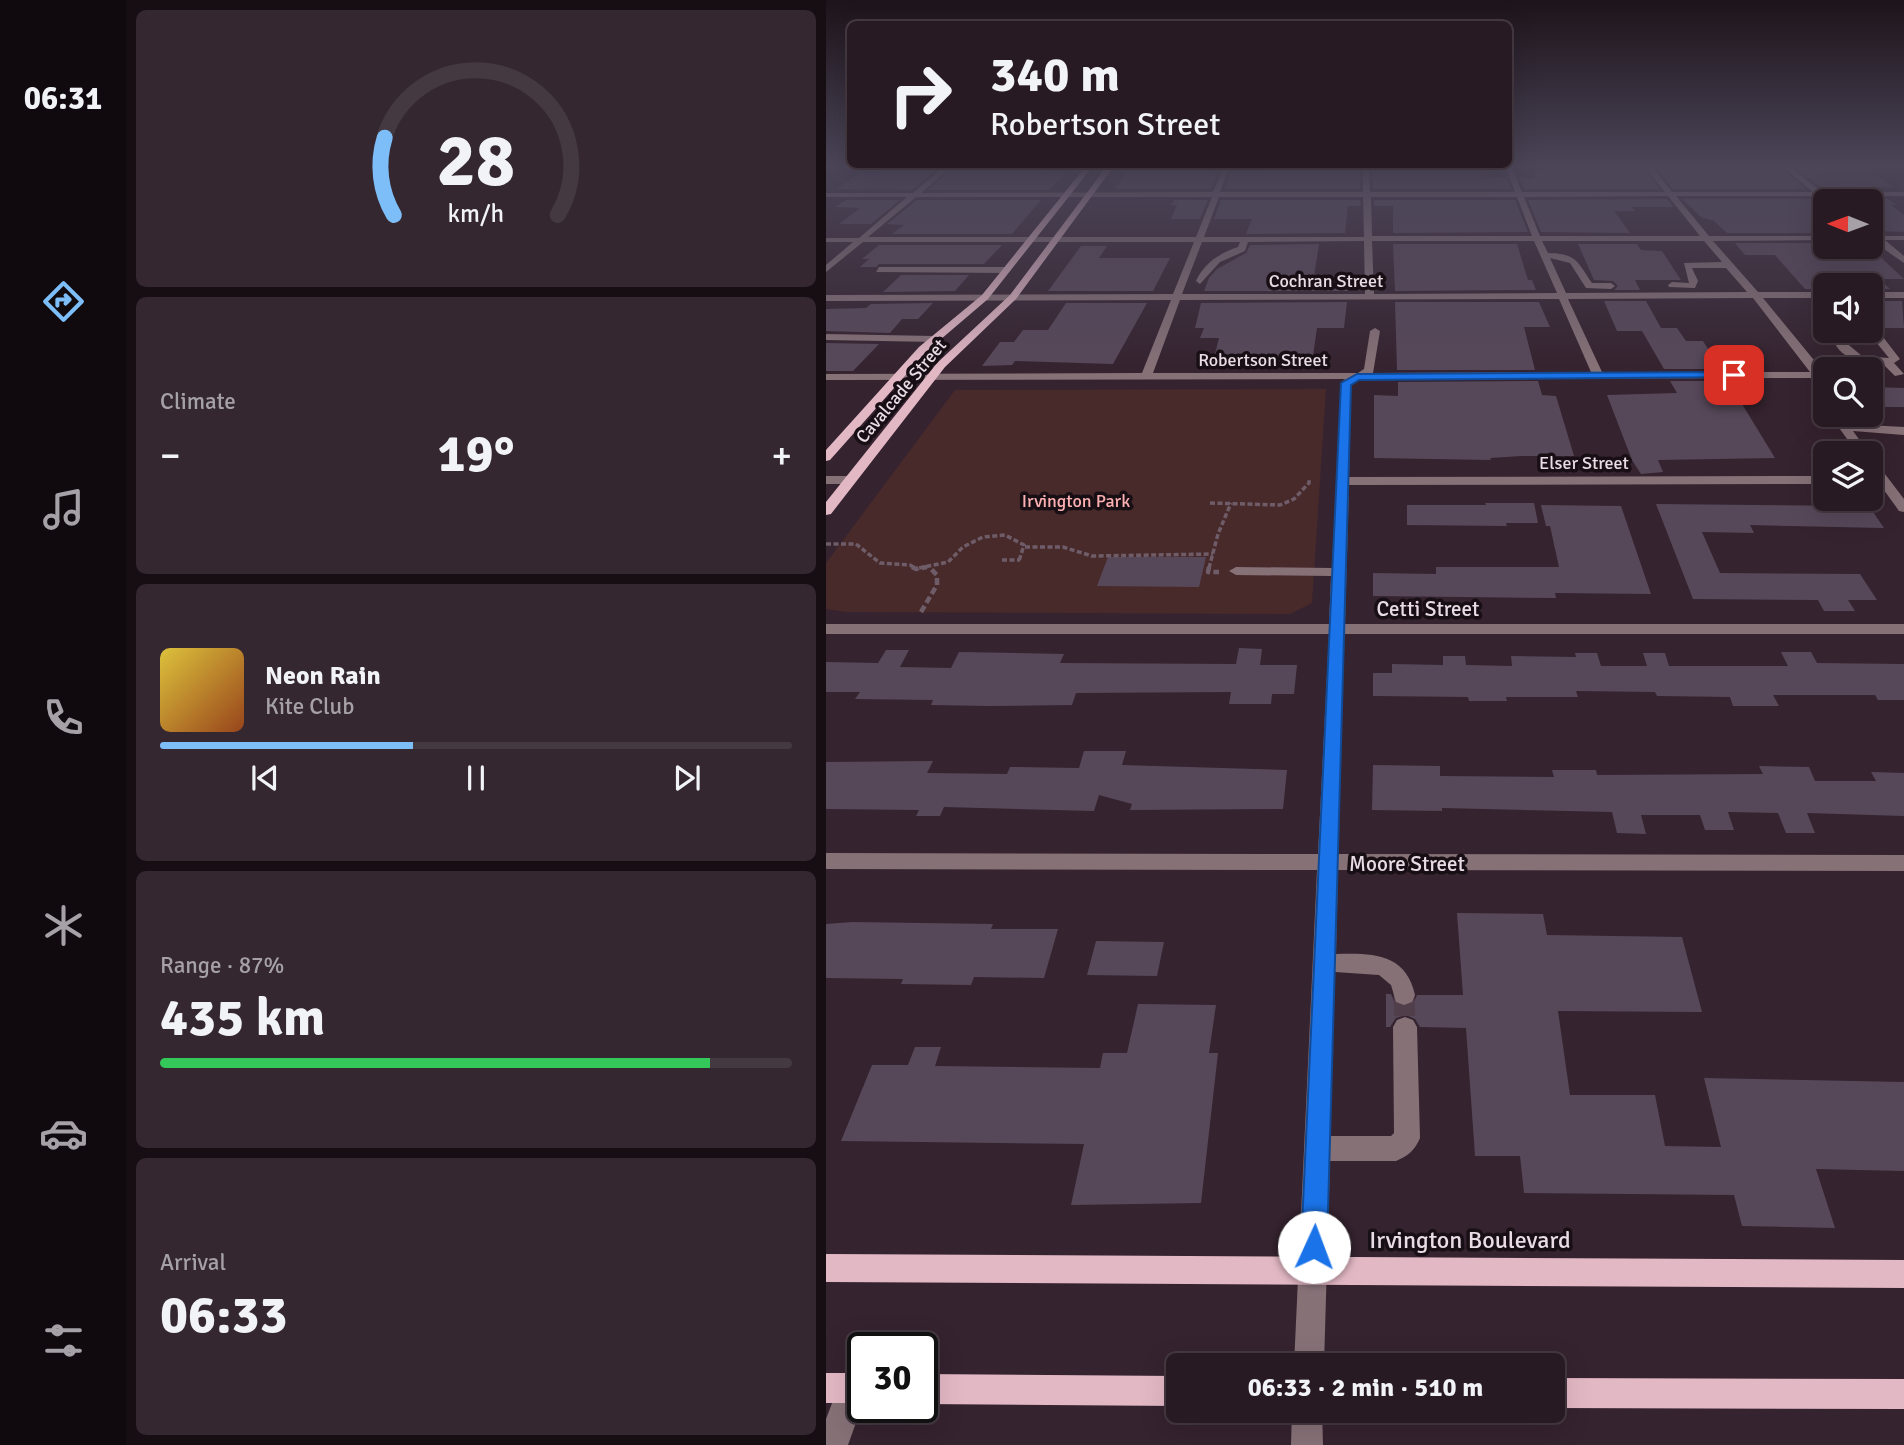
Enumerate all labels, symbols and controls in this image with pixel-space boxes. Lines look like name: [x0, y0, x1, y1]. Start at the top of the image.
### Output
text: 340 m: [990, 45, 1120, 105]
icon: right: [875, 49, 966, 140]
text: 06:31: [24, 79, 102, 118]
text: Robertson Street: [990, 105, 1220, 144]
text: 28: [437, 117, 515, 206]
north arrow: [1813, 189, 1883, 259]
map controls: [1813, 189, 1883, 511]
text: km/h: [448, 197, 504, 228]
street label: Cochran Street: [1269, 270, 1383, 292]
button: sound: [1813, 273, 1883, 343]
icon: directions: [39, 277, 88, 326]
street label: Cavalcade Street: [851, 335, 951, 447]
pin: [1704, 345, 1764, 405]
street label: Robertson Street: [1198, 349, 1328, 371]
icon: arrive: [1715, 356, 1753, 394]
button: search: [1813, 357, 1883, 427]
text: Climate: [160, 387, 236, 416]
text: 19°: [438, 422, 514, 486]
text: −: [160, 432, 181, 479]
text: +: [771, 432, 792, 479]
button: layers: [1813, 441, 1883, 511]
street label: Elser Street: [1539, 452, 1629, 474]
icon: music: [39, 485, 88, 534]
park label: Irvington Park: [1022, 490, 1130, 512]
street label: Cetti Street: [1377, 596, 1479, 622]
text: Neon Rain: [265, 660, 381, 692]
text: Kite Club: [265, 692, 354, 721]
icon: phone: [39, 693, 88, 742]
icon: previous: [246, 759, 284, 797]
icon: pause: [457, 759, 495, 797]
icon: next: [668, 759, 706, 797]
street label: Moore Street: [1349, 851, 1465, 877]
icon: climate: [39, 901, 88, 950]
text: Range · 87%: [160, 951, 284, 980]
text: 435 km: [160, 986, 325, 1050]
icon: car: [39, 1109, 88, 1158]
position arrow: [1277, 1210, 1351, 1284]
street label: Irvington Boulevard: [1369, 1225, 1571, 1255]
text: Arrival: [160, 1248, 226, 1277]
text: 06:33: [160, 1283, 288, 1347]
icon: filters: [39, 1316, 88, 1365]
speed limit sign: 30: [847, 1332, 938, 1423]
text: 06:33 · 2 min · 510 m: [1248, 1372, 1483, 1404]

